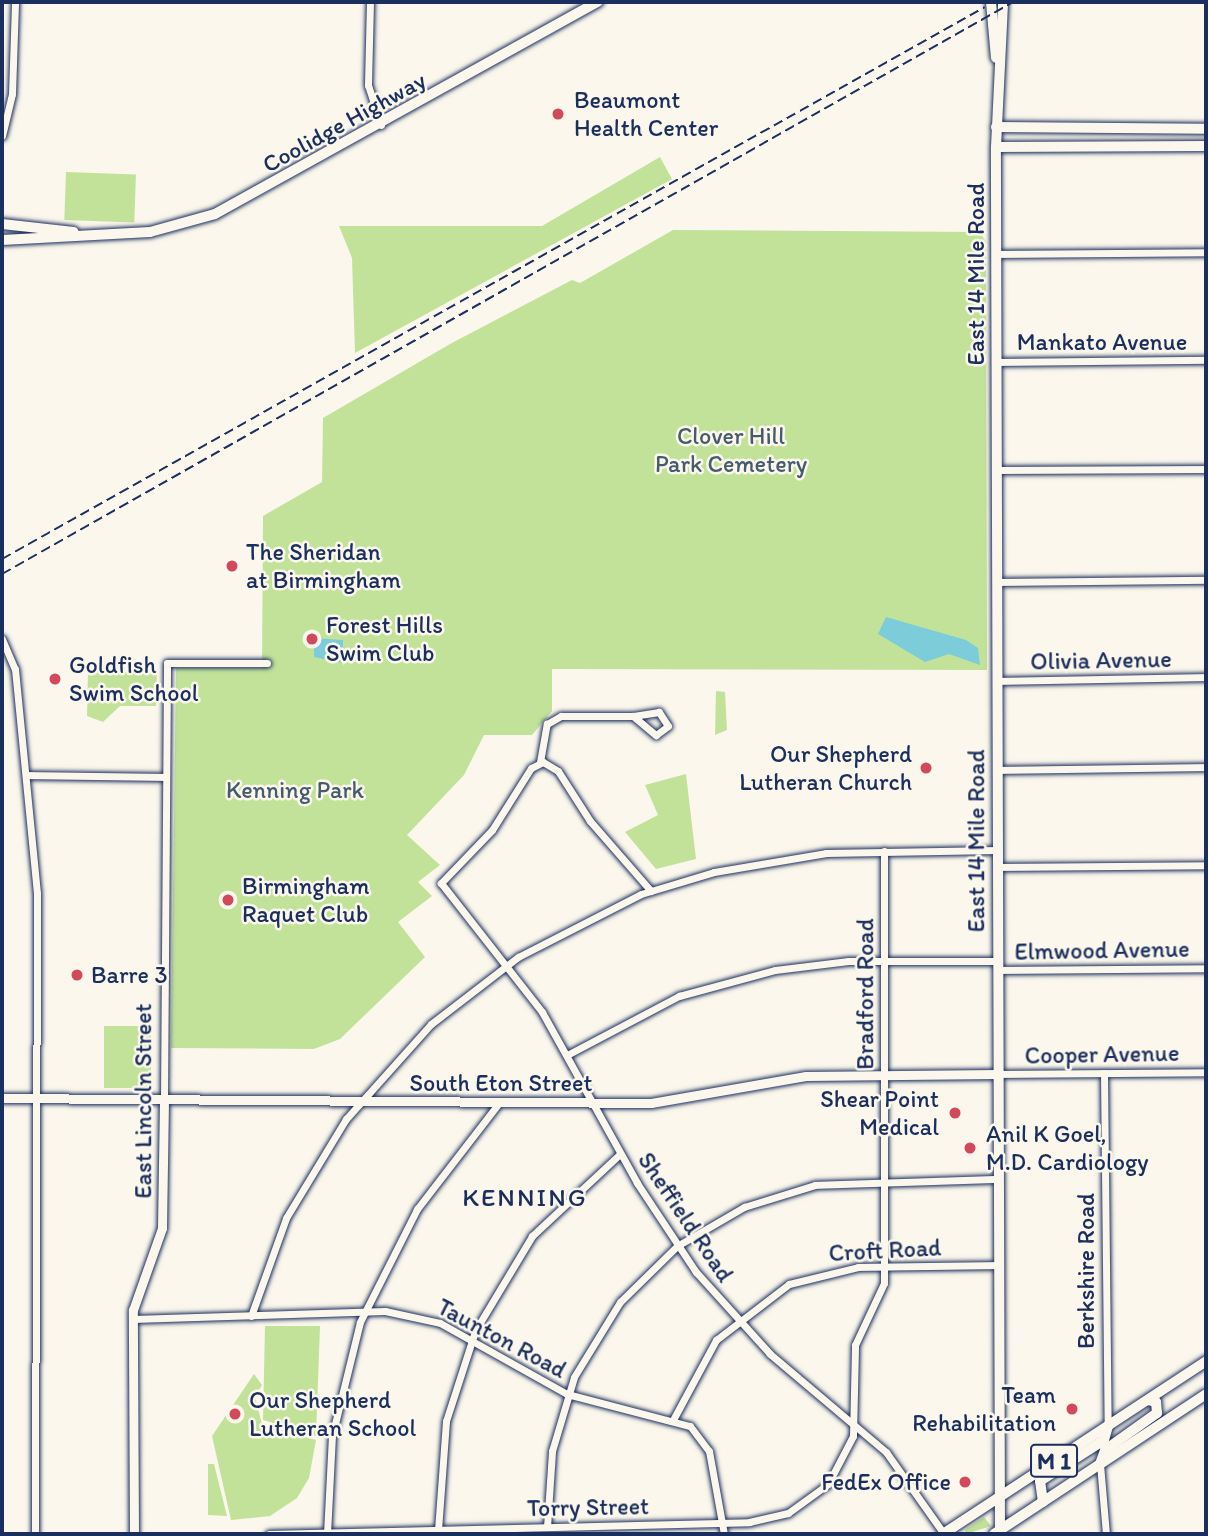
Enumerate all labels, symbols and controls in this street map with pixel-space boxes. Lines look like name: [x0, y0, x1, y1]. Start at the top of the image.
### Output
street label: Coolidge Highway: [258, 65, 430, 179]
place label: Beaumont Health Center: [574, 86, 718, 142]
marker: Beaumont Health Center: [548, 104, 568, 124]
street label: East 14 Mile Road: [962, 183, 990, 365]
street label: Mankato Avenue: [1017, 328, 1187, 356]
park label: Clover Hill Park Cemetery: [655, 422, 807, 478]
place label: The Sheridan at Birmingham: [246, 538, 400, 594]
marker: The Sheridan at Birmingham: [224, 558, 240, 574]
place label: Forest Hills Swim Club: [326, 611, 443, 667]
marker: Forest Hills Swim Club: [304, 631, 320, 647]
street label: Olivia Avenue: [1031, 644, 1171, 676]
place label: Goldfish Swim School: [69, 651, 198, 707]
marker: Goldfish Swim School: [47, 671, 63, 687]
place label: Our Shepherd Lutheran Church: [738, 740, 912, 796]
street label: East 14 Mile Road: [962, 750, 990, 932]
marker: Our Shepherd Lutheran Church: [918, 760, 934, 776]
park label: Kenning Park: [226, 776, 364, 804]
place label: Birmingham Raquet Club: [242, 872, 369, 928]
marker: Birmingham Raquet Club: [220, 892, 236, 908]
street label: Bradford Road: [851, 918, 879, 1070]
street label: Elmwood Avenue: [1015, 934, 1189, 966]
place label: Barre 3: [91, 961, 167, 989]
marker: Barre 3: [69, 967, 85, 983]
street label: East Lincoln Street: [129, 1004, 157, 1198]
street label: Cooper Avenue: [1025, 1038, 1179, 1070]
street label: South Eton Street: [410, 1069, 592, 1097]
place label: Shear Point Medical: [821, 1085, 939, 1141]
marker: Shear Point Medical: [945, 1103, 965, 1123]
place label: Anil K Goel, M.D. Cardiology: [986, 1120, 1149, 1176]
marker: Anil K Goel, M.D. Cardiology: [960, 1138, 980, 1158]
street label: Sheffield Road: [632, 1147, 740, 1287]
district label: KENNING: [465, 1182, 585, 1214]
street label: Berkshire Road: [1072, 1193, 1100, 1349]
street label: Croft Road: [828, 1233, 942, 1267]
street label: Taunton Road: [432, 1292, 572, 1384]
place label: Team Rehabilitation: [912, 1381, 1056, 1437]
place label: Our Shepherd Lutheran School: [249, 1386, 416, 1442]
marker: Team Rehabilitation: [1062, 1399, 1082, 1419]
marker: Our Shepherd Lutheran School: [227, 1406, 243, 1422]
road number: M 1: [1030, 1442, 1078, 1480]
place label: FedEx Office: [821, 1468, 951, 1496]
marker: FedEx Office: [957, 1474, 973, 1490]
street label: Torry Street: [527, 1492, 649, 1522]

